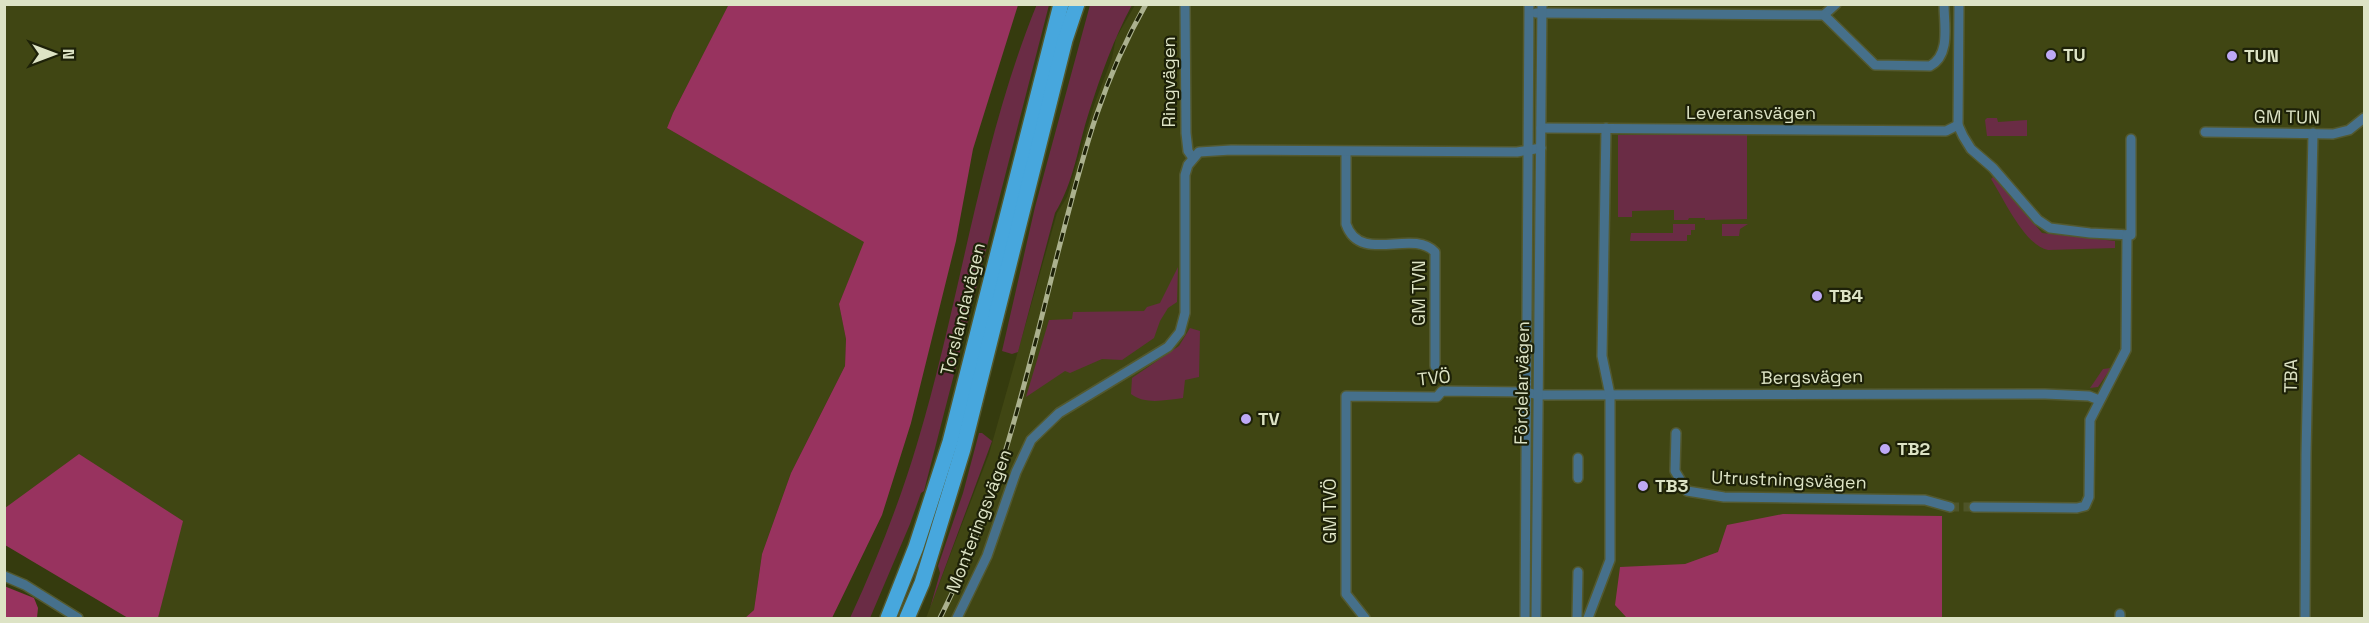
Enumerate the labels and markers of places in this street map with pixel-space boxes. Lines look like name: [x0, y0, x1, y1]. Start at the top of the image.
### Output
place label: TU: [2063, 43, 2086, 66]
place label: TUN: [2244, 44, 2279, 67]
marker: TU: [2044, 48, 2058, 62]
marker: TUN: [2225, 49, 2239, 63]
place label: TB4: [1829, 284, 1864, 307]
marker: TB4: [1810, 289, 1824, 303]
place label: TV: [1258, 407, 1280, 430]
marker: TV: [1239, 412, 1253, 426]
place label: TB2: [1897, 437, 1931, 460]
marker: TB2: [1878, 442, 1892, 456]
place label: TB3: [1655, 474, 1689, 497]
marker: TB3: [1636, 479, 1650, 493]

